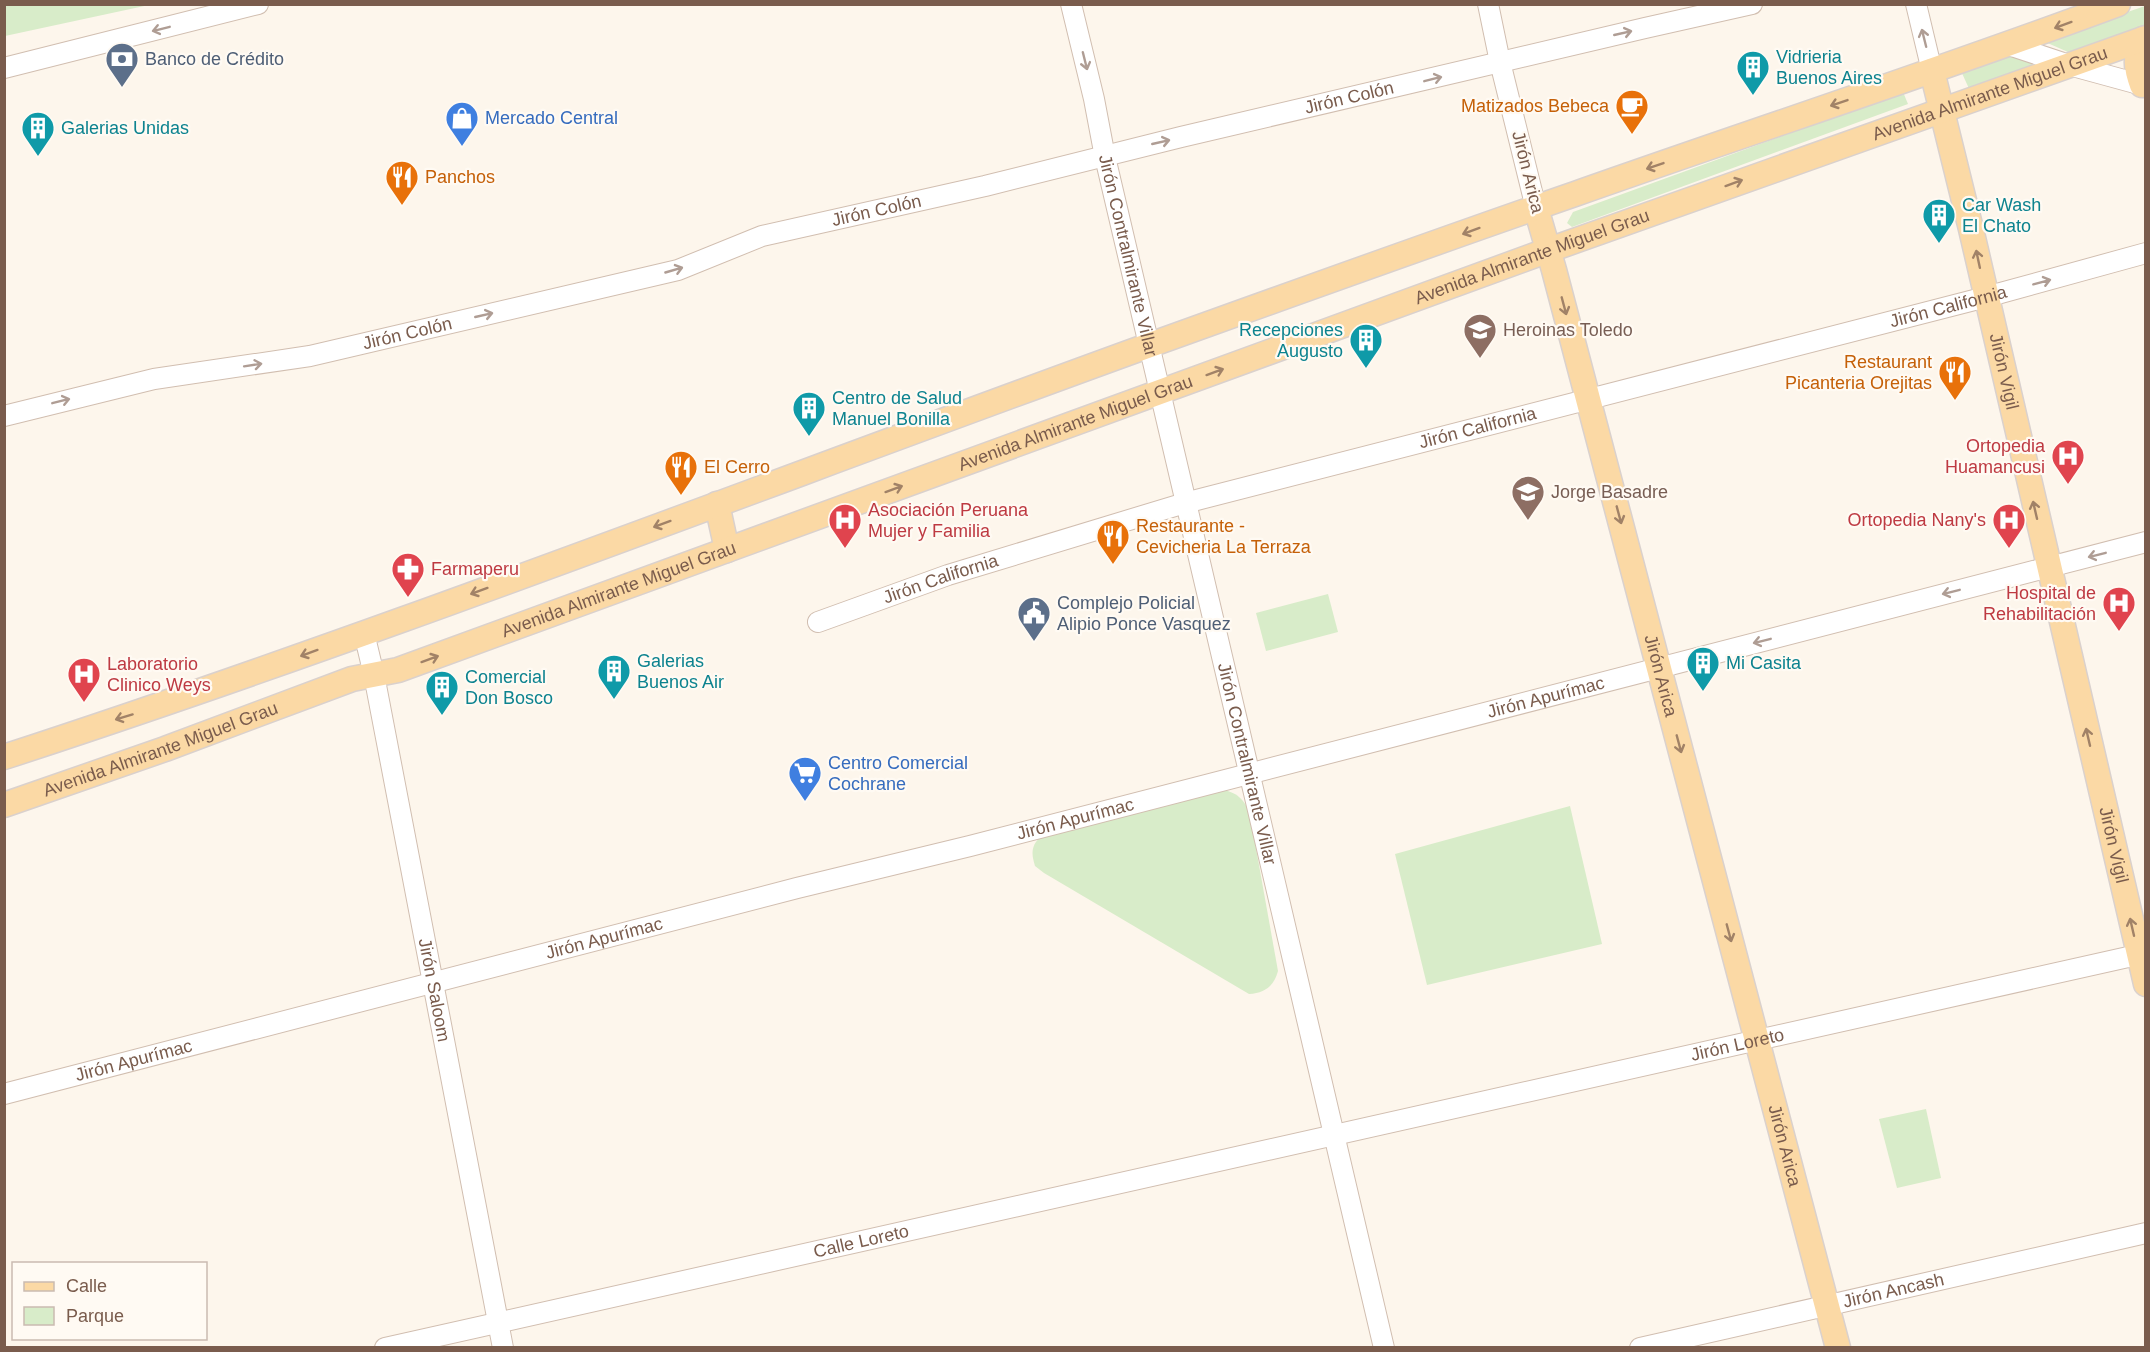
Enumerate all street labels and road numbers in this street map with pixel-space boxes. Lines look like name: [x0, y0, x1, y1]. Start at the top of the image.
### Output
street label: Avenida Almirante Miguel Grau: [1870, 43, 2110, 144]
street label: Jirón Colón: [1303, 77, 1396, 118]
street label: Jirón Arica: [1508, 129, 1548, 216]
street label: Jirón Contralmirante Villar: [1095, 153, 1161, 359]
street label: Jirón Colón: [830, 191, 923, 230]
street label: Avenida Almirante Miguel Grau: [1412, 205, 1652, 308]
street label: Jirón California: [1888, 282, 2010, 331]
street label: Jirón Colón: [361, 313, 454, 353]
street label: Jirón Vigil: [1986, 331, 2023, 412]
street label: Avenida Almirante Miguel Grau: [955, 371, 1195, 475]
street label: Jirón California: [1417, 403, 1539, 452]
street label: Avenida Almirante Miguel Grau: [499, 538, 739, 641]
street label: Jirón California: [880, 550, 1001, 608]
street label: Jirón Arica: [1640, 632, 1681, 720]
street label: Jirón Contralmirante Villar: [1214, 661, 1280, 867]
street label: Jirón Apurímac: [1485, 672, 1606, 722]
street label: Avenida Almirante Miguel Grau: [40, 698, 280, 801]
street label: Jirón Apurímac: [1015, 794, 1136, 844]
street label: Jirón Vigil: [2095, 805, 2132, 885]
street label: Jirón Apurímac: [543, 913, 665, 963]
street label: Jirón Saloom: [415, 937, 454, 1044]
street label: Jirón Loreto: [1689, 1024, 1786, 1065]
street label: Jirón Apurímac: [73, 1036, 194, 1085]
street label: Jirón Arica: [1764, 1102, 1805, 1190]
street label: Calle Loreto: [812, 1221, 911, 1262]
street label: Jirón Ancash: [1841, 1269, 1946, 1312]

